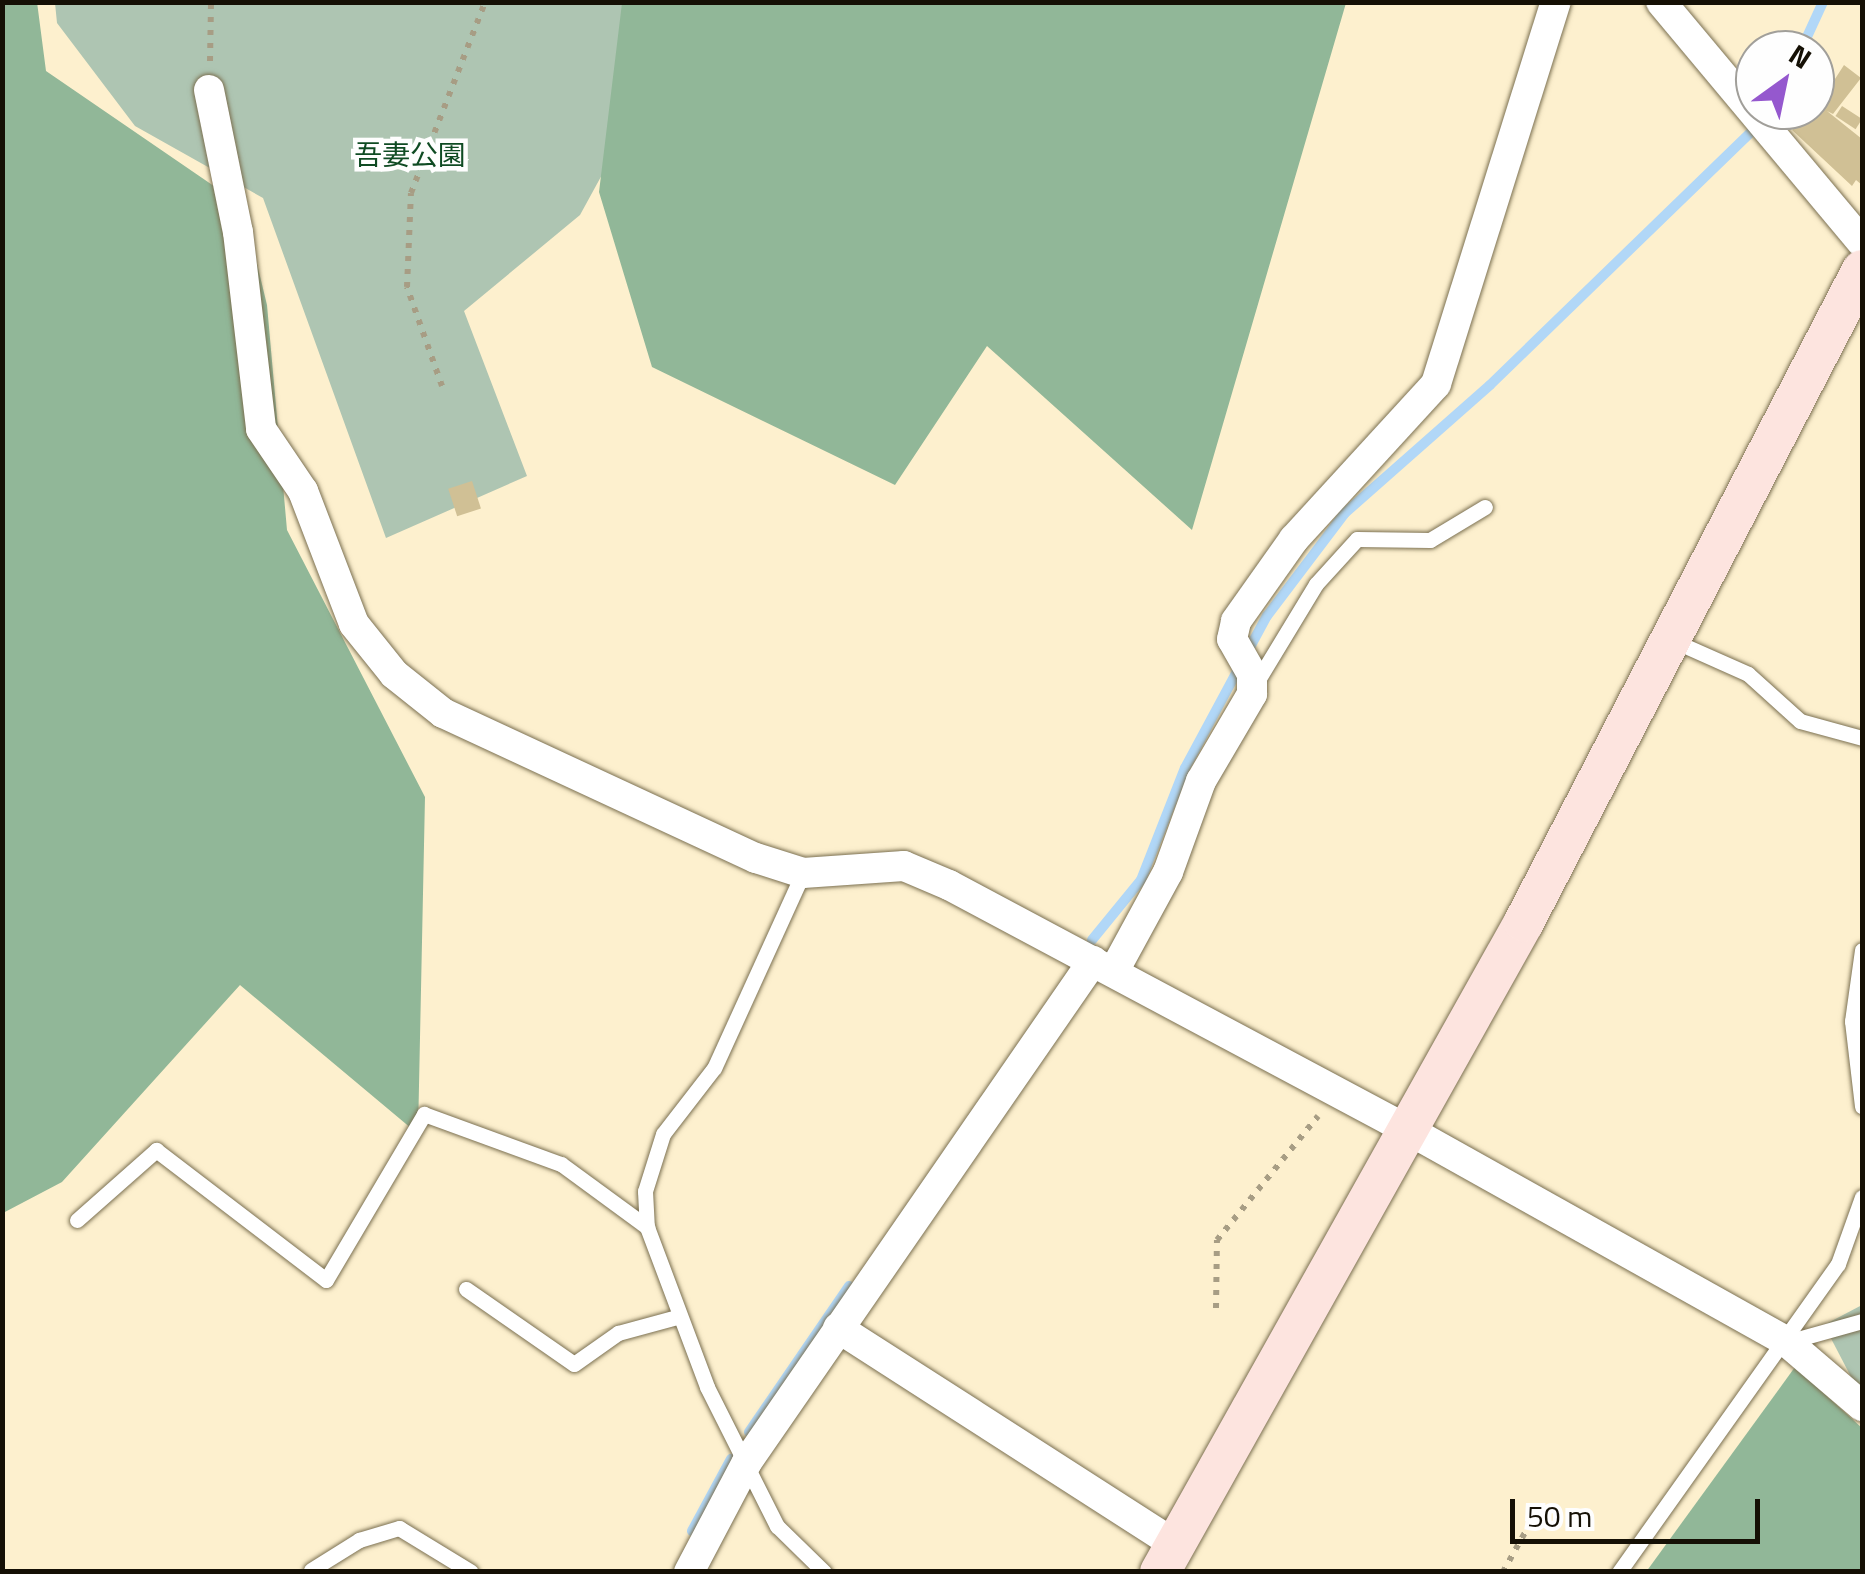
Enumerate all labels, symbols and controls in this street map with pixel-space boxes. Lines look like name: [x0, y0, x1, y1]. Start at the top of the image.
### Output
north arrow: [1735, 30, 1835, 130]
text: N: [1781, 33, 1820, 79]
park label: 吾妻公園: [354, 138, 466, 172]
scale bar: [1515, 1479, 1765, 1541]
text: 50 m: [1527, 1493, 1592, 1539]

